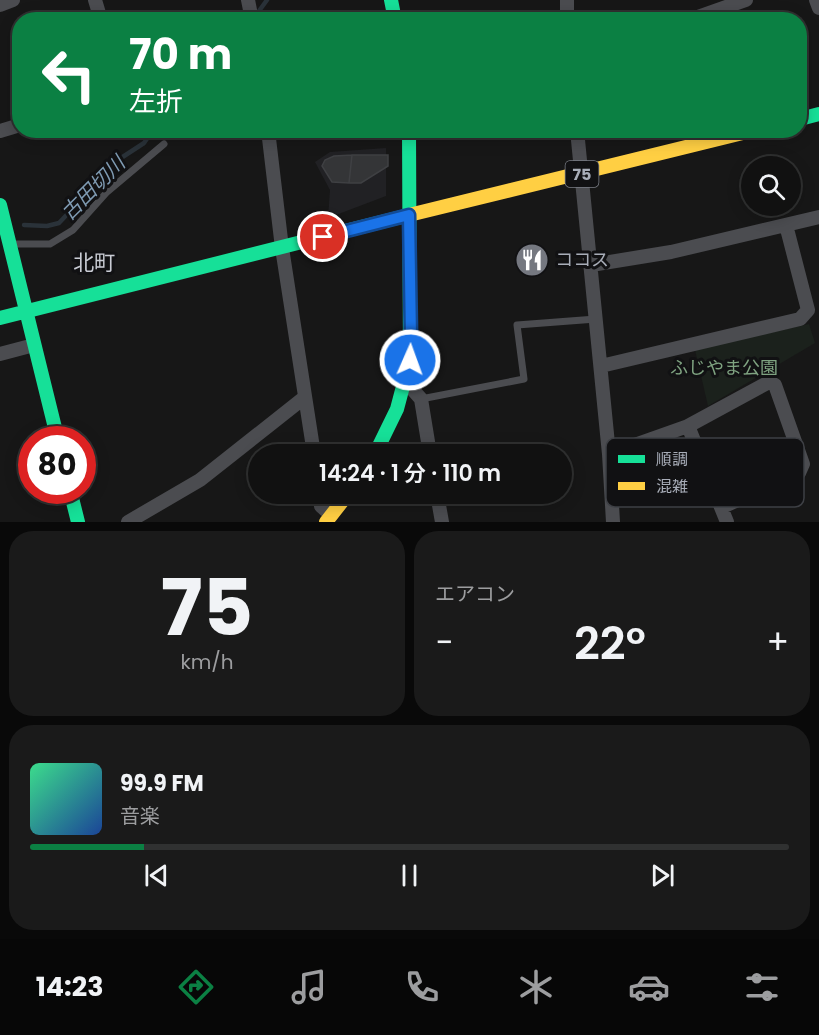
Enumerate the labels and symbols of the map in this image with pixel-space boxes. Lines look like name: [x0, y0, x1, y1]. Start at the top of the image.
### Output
water label: 古田切川: [55, 148, 133, 226]
road number: 75: [566, 161, 598, 187]
pin: [297, 211, 348, 262]
restaurant icon: ココス: [514, 242, 550, 278]
place label: ココス: [555, 247, 609, 272]
district label: 北町: [73, 248, 115, 277]
position arrow: [378, 328, 442, 392]
park label: ふじやま公園: [670, 355, 778, 380]
speed limit sign: 80: [18, 426, 96, 504]
legend: [606, 438, 804, 507]
text: 順調: [656, 448, 688, 471]
text: 混雑: [656, 475, 688, 498]

